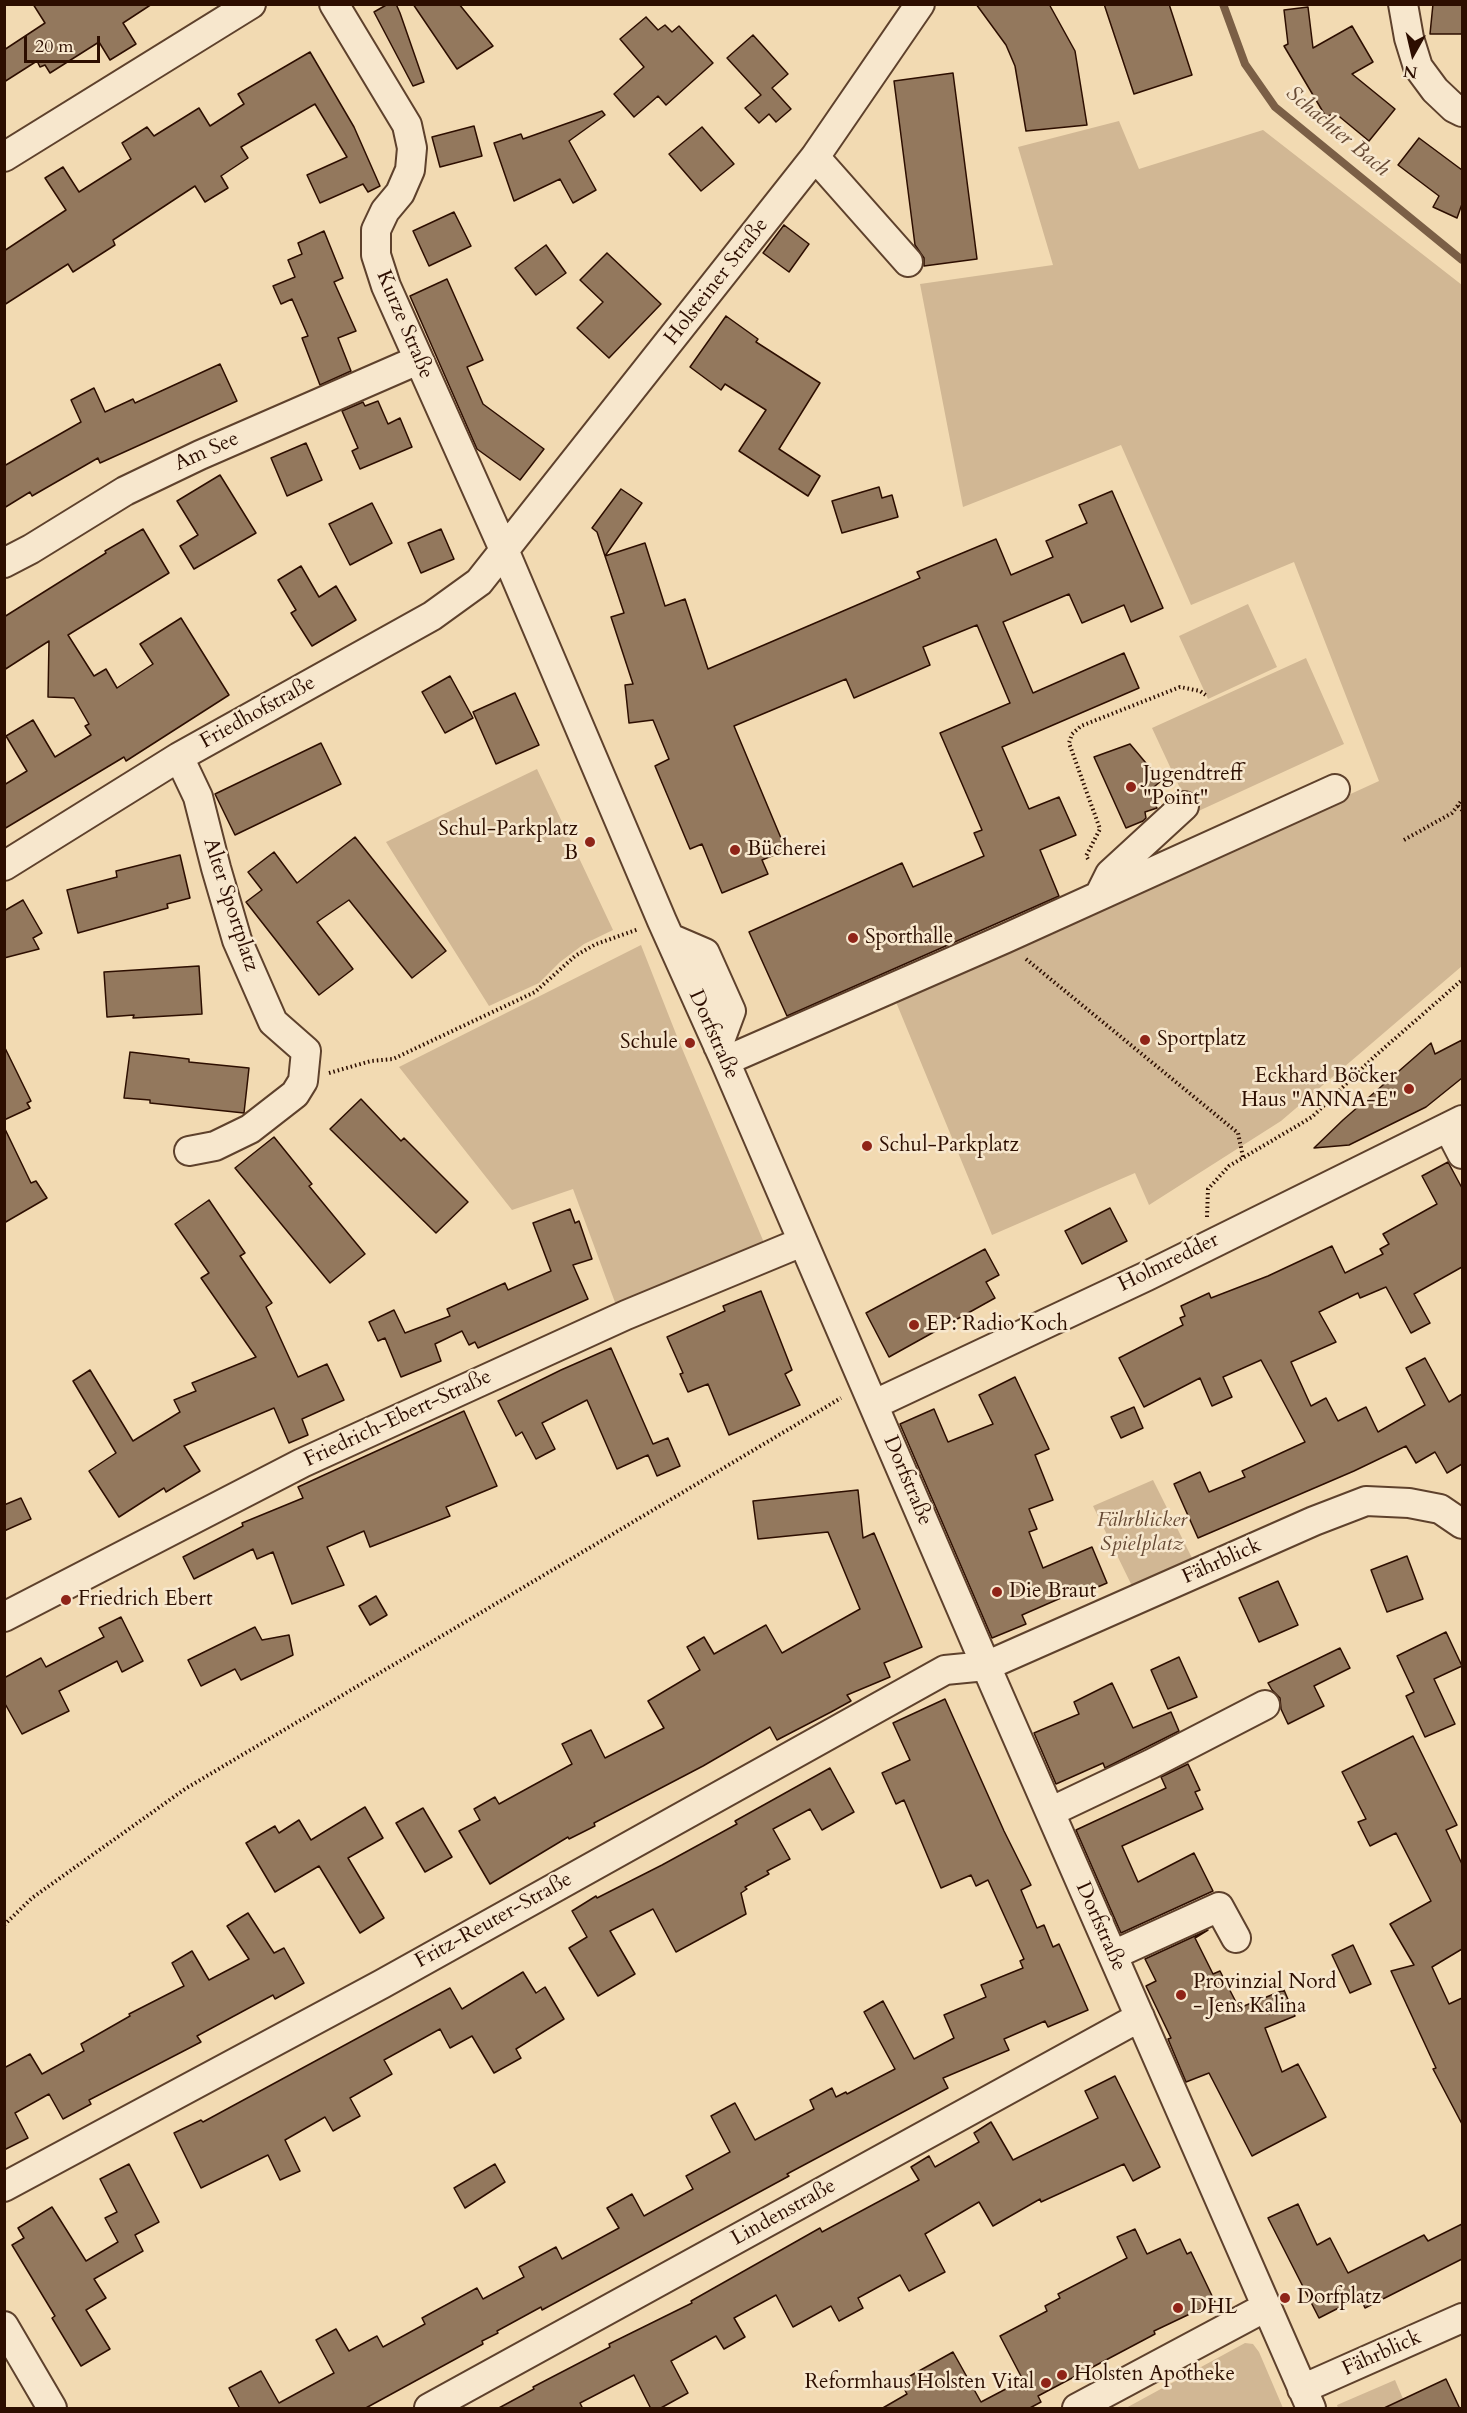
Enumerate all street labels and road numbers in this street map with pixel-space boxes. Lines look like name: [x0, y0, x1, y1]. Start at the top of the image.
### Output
street label: Holsteiner Straße: [660, 214, 774, 350]
street label: Kurze Straße: [370, 267, 438, 383]
street label: Am See: [171, 427, 243, 477]
street label: Friedhofstraße: [196, 671, 320, 755]
street label: Alter Sportplatz: [197, 835, 263, 975]
street label: Dorfstraße: [682, 987, 744, 1083]
street label: Holmredder: [1115, 1228, 1223, 1298]
street label: Friedrich-Ebert-Straße: [300, 1365, 496, 1473]
street label: Dorfstraße: [877, 1432, 937, 1530]
street label: Fährblick: [1179, 1533, 1265, 1591]
street label: Fritz-Reuter-Straße: [411, 1867, 577, 1975]
street label: Dorfstraße: [1069, 1879, 1131, 1975]
street label: Lindenstraße: [727, 2174, 841, 2252]
street label: Fährblick: [1339, 2325, 1425, 2383]

